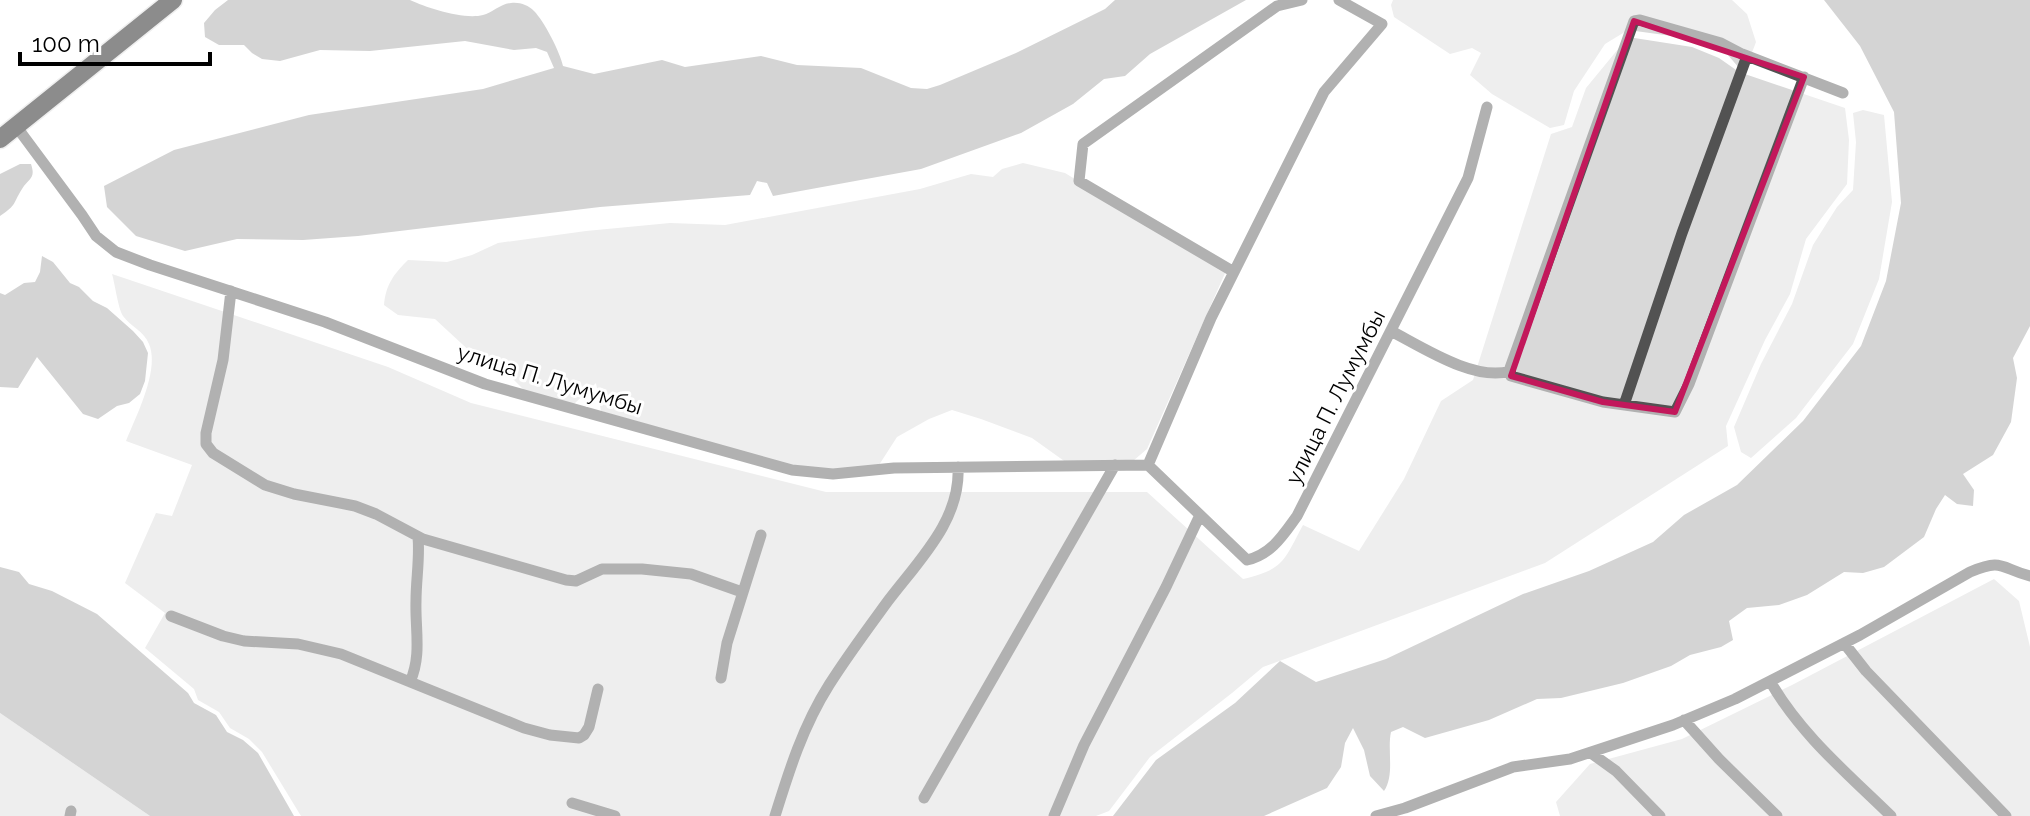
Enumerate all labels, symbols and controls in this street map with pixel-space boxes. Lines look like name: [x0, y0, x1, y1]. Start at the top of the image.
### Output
scale bar: [20, 16, 210, 66]
text: 100 m: [32, 29, 100, 58]
street label: улица П. Лумумбы: [1280, 305, 1390, 489]
street label: улица П. Лумумбы: [454, 338, 646, 420]

